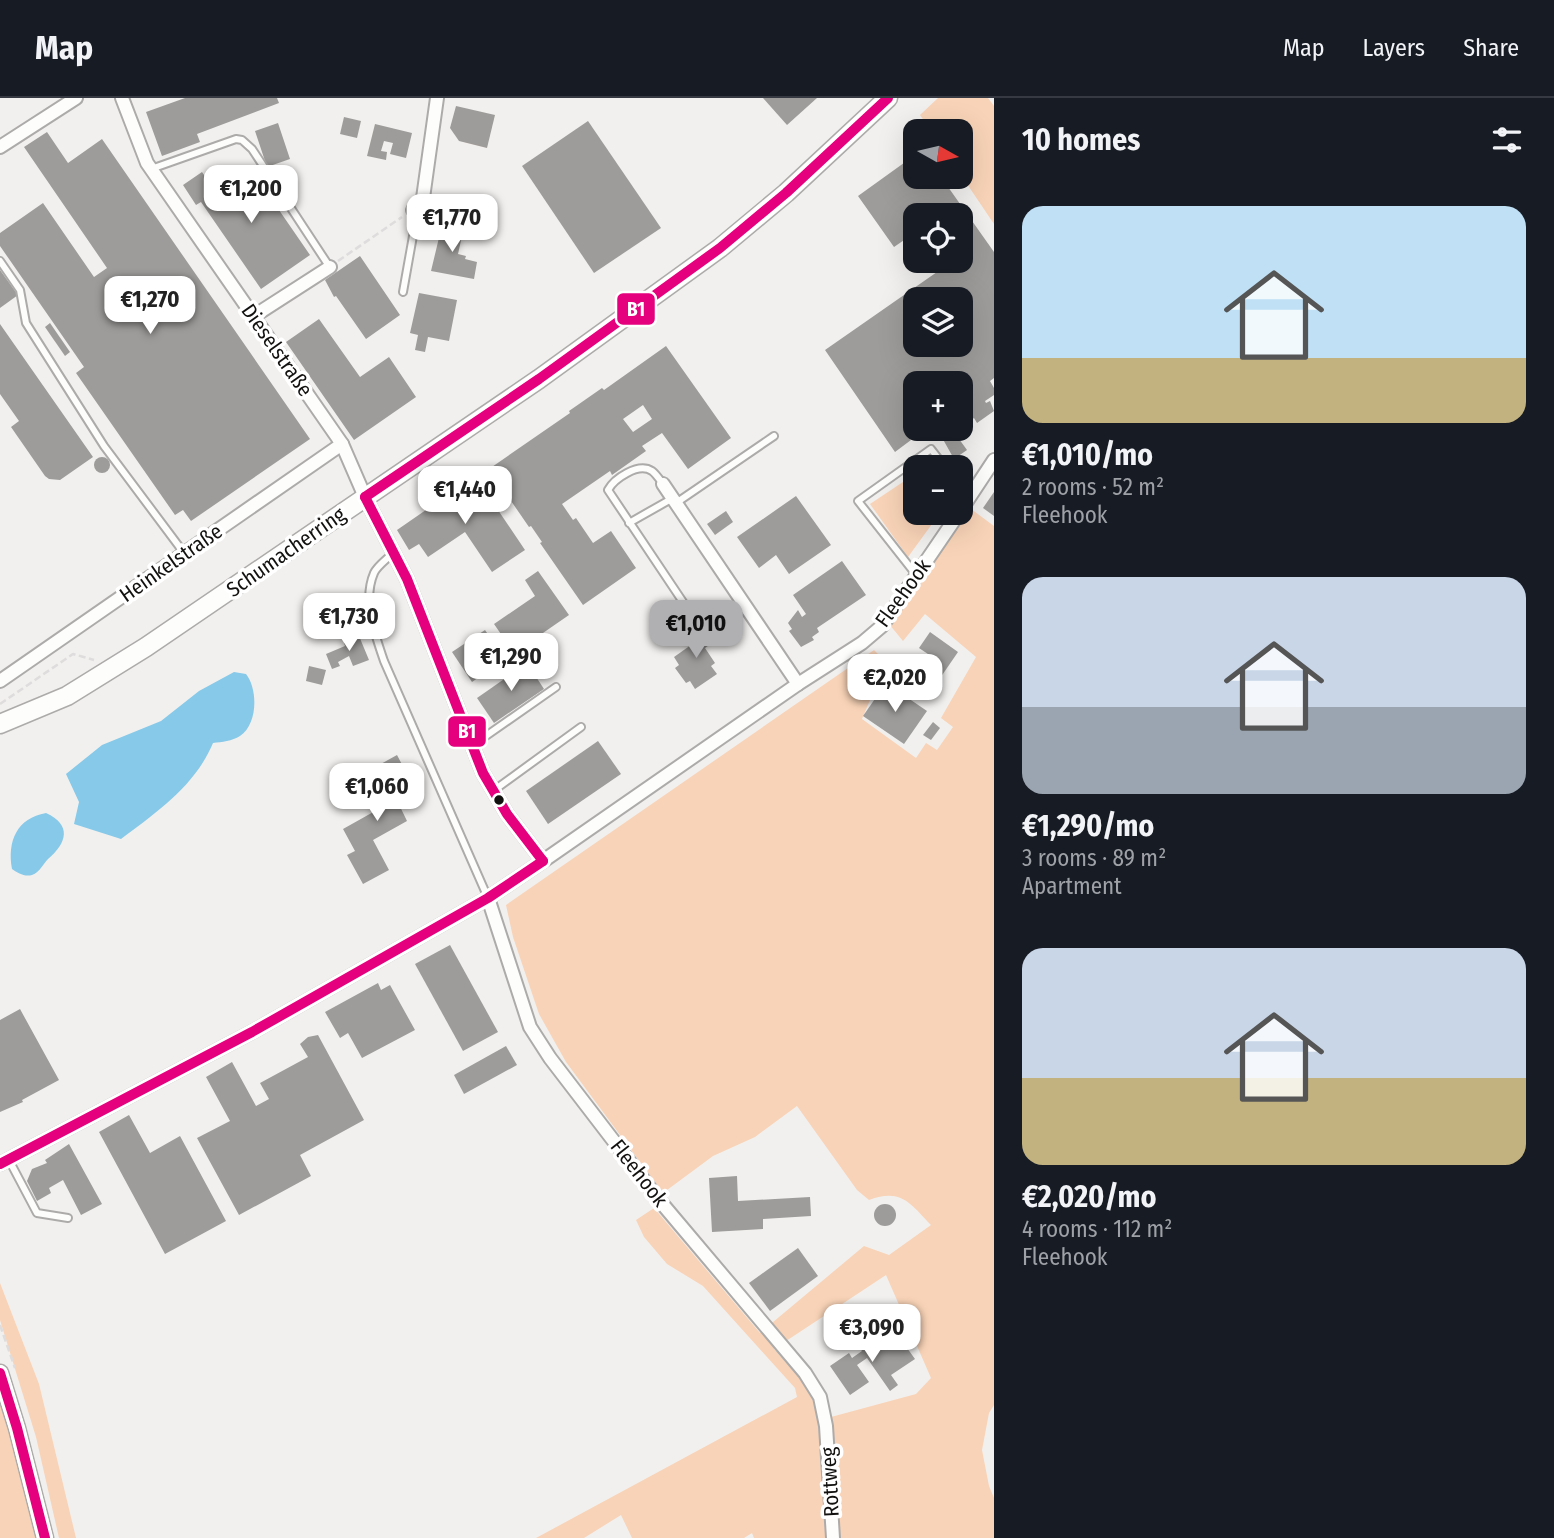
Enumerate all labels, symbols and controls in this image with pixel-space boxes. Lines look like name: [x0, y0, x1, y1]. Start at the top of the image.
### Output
text: Map: [35, 28, 93, 68]
text: Map: [1283, 34, 1325, 62]
text: Layers: [1363, 34, 1425, 62]
text: Share: [1463, 34, 1519, 62]
north arrow: [903, 119, 973, 189]
map controls: [903, 119, 973, 525]
icon: filters: [1488, 121, 1526, 159]
text: 10 homes: [1022, 122, 1140, 158]
pin: €1,200: [194, 166, 308, 225]
text: €1,200: [220, 174, 282, 202]
pin: €1,770: [395, 194, 509, 254]
text: €1,770: [423, 203, 481, 231]
button: locate: [903, 203, 973, 273]
icon: home: [1211, 252, 1337, 378]
pin: €1,270: [93, 276, 207, 336]
text: €1,270: [120, 285, 180, 313]
button: layers: [903, 287, 973, 357]
line badge: B1: [616, 292, 656, 326]
text: B1: [627, 298, 645, 321]
street label: Dieselstraße: [236, 299, 318, 401]
button: +: [903, 371, 973, 441]
text: €1,010/mo: [1022, 437, 1153, 473]
button: −: [903, 455, 973, 525]
pin: €1,440: [408, 466, 522, 526]
text: 2 rooms · 52 m²: [1022, 473, 1164, 501]
text: €1,440: [434, 475, 496, 503]
street label: Schumacherring: [222, 501, 351, 603]
text: Fleehook: [1022, 501, 1108, 529]
street label: Heinkelstraße: [115, 518, 227, 608]
street label: Fleehook: [870, 554, 937, 632]
pin: €1,730: [292, 594, 406, 653]
pin: €1,010: [639, 601, 753, 660]
text: €1,730: [319, 602, 379, 630]
text: €1,010: [666, 609, 726, 637]
icon: home: [1211, 623, 1337, 749]
pin: €1,290: [454, 634, 568, 693]
text: €1,290: [480, 642, 542, 670]
pin: €2,020: [838, 654, 952, 714]
text: €2,020: [863, 663, 927, 691]
line badge: B1: [447, 715, 487, 748]
text: B1: [458, 720, 476, 743]
pin: €1,060: [320, 764, 434, 823]
text: €1,060: [345, 772, 409, 800]
unlabelled marker: [492, 793, 506, 807]
text: €1,290/mo: [1022, 808, 1154, 844]
text: 3 rooms · 89 m²: [1022, 844, 1166, 872]
text: Apartment: [1022, 872, 1122, 900]
icon: home: [1211, 994, 1337, 1120]
street label: Fleehook: [605, 1134, 673, 1212]
text: €2,020/mo: [1022, 1179, 1156, 1215]
text: 4 rooms · 112 m²: [1022, 1215, 1172, 1243]
text: Fleehook: [1022, 1243, 1108, 1271]
pin: €3,090: [815, 1304, 929, 1364]
text: €3,090: [840, 1313, 904, 1341]
street label: Rottweg: [815, 1446, 845, 1518]

